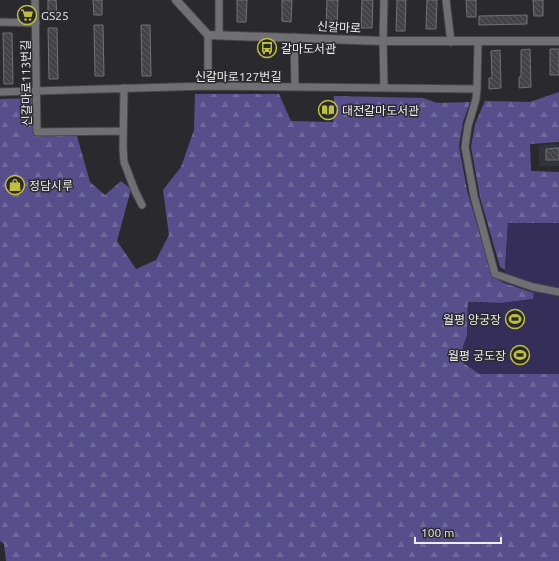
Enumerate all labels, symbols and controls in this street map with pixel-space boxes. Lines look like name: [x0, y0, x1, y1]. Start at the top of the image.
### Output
supermarket icon: GS25: [16, 4, 38, 26]
place label: GS25: [41, 9, 69, 22]
street label: 신갈마로: [317, 19, 361, 35]
bus stop icon: 갈마도서관: [256, 37, 278, 59]
street label: 신갈마로113번길: [19, 40, 33, 126]
place label: 갈마도서관: [281, 42, 336, 55]
street label: 신갈마로127번길: [195, 70, 281, 83]
library icon: 대전갈마도서관: [317, 99, 339, 121]
place label: 대전갈마도서관: [342, 104, 419, 117]
shop icon: 정담시루: [4, 174, 26, 196]
place label: 정담시루: [29, 179, 73, 192]
sports icon: 월평 양궁장: [504, 308, 526, 330]
place label: 월평 양궁장: [443, 313, 501, 326]
sports icon: 월평 궁도장: [509, 344, 531, 366]
place label: 월평 궁도장: [448, 349, 506, 362]
scale bar: [415, 519, 501, 545]
text: 100 m: [421, 526, 454, 539]

